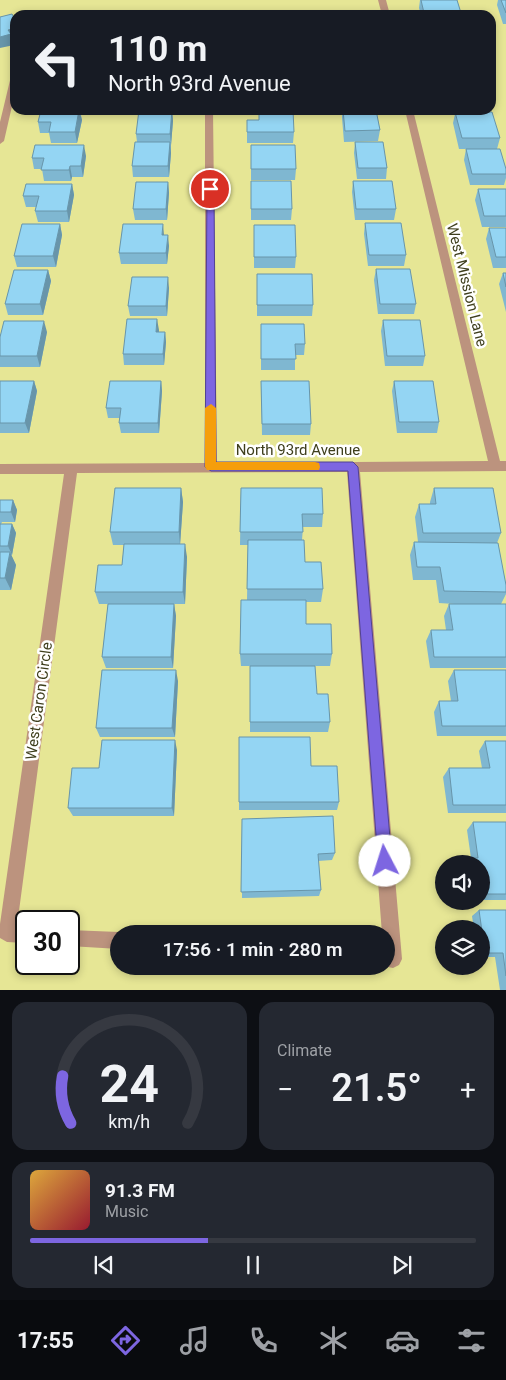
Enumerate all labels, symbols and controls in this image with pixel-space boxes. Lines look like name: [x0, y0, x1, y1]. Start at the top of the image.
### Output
text: 110 m: [108, 29, 207, 70]
icon: left: [25, 30, 90, 95]
text: North 93rd Avenue: [108, 71, 291, 96]
pin: [189, 168, 231, 210]
icon: arrive: [196, 175, 224, 203]
street label: West Mission Lane: [443, 222, 491, 348]
street label: North 93rd Avenue: [236, 441, 360, 459]
street label: West Caron Circle: [22, 641, 56, 761]
position arrow: [358, 834, 410, 886]
map controls: [435, 855, 490, 975]
button: sound: [435, 855, 490, 910]
speed limit sign: 30: [15, 910, 80, 975]
button: layers: [435, 920, 490, 975]
text: 17:56 · 1 min · 280 m: [162, 938, 343, 961]
text: Climate: [277, 1041, 332, 1060]
text: 24: [100, 1054, 159, 1115]
text: 21.5°: [331, 1066, 422, 1110]
text: −: [277, 1073, 293, 1106]
text: +: [460, 1073, 476, 1106]
text: km/h: [109, 1111, 150, 1132]
text: 91.3 FM: [105, 1179, 175, 1202]
text: Music: [105, 1202, 148, 1221]
icon: previous: [90, 1251, 118, 1279]
icon: pause: [239, 1251, 267, 1279]
icon: next: [388, 1251, 416, 1279]
icon: directions: [108, 1323, 143, 1358]
icon: music: [177, 1323, 212, 1358]
icon: phone: [246, 1323, 281, 1358]
icon: climate: [316, 1323, 351, 1358]
icon: car: [385, 1323, 420, 1358]
icon: filters: [454, 1323, 489, 1358]
text: 17:55: [17, 1328, 74, 1353]

